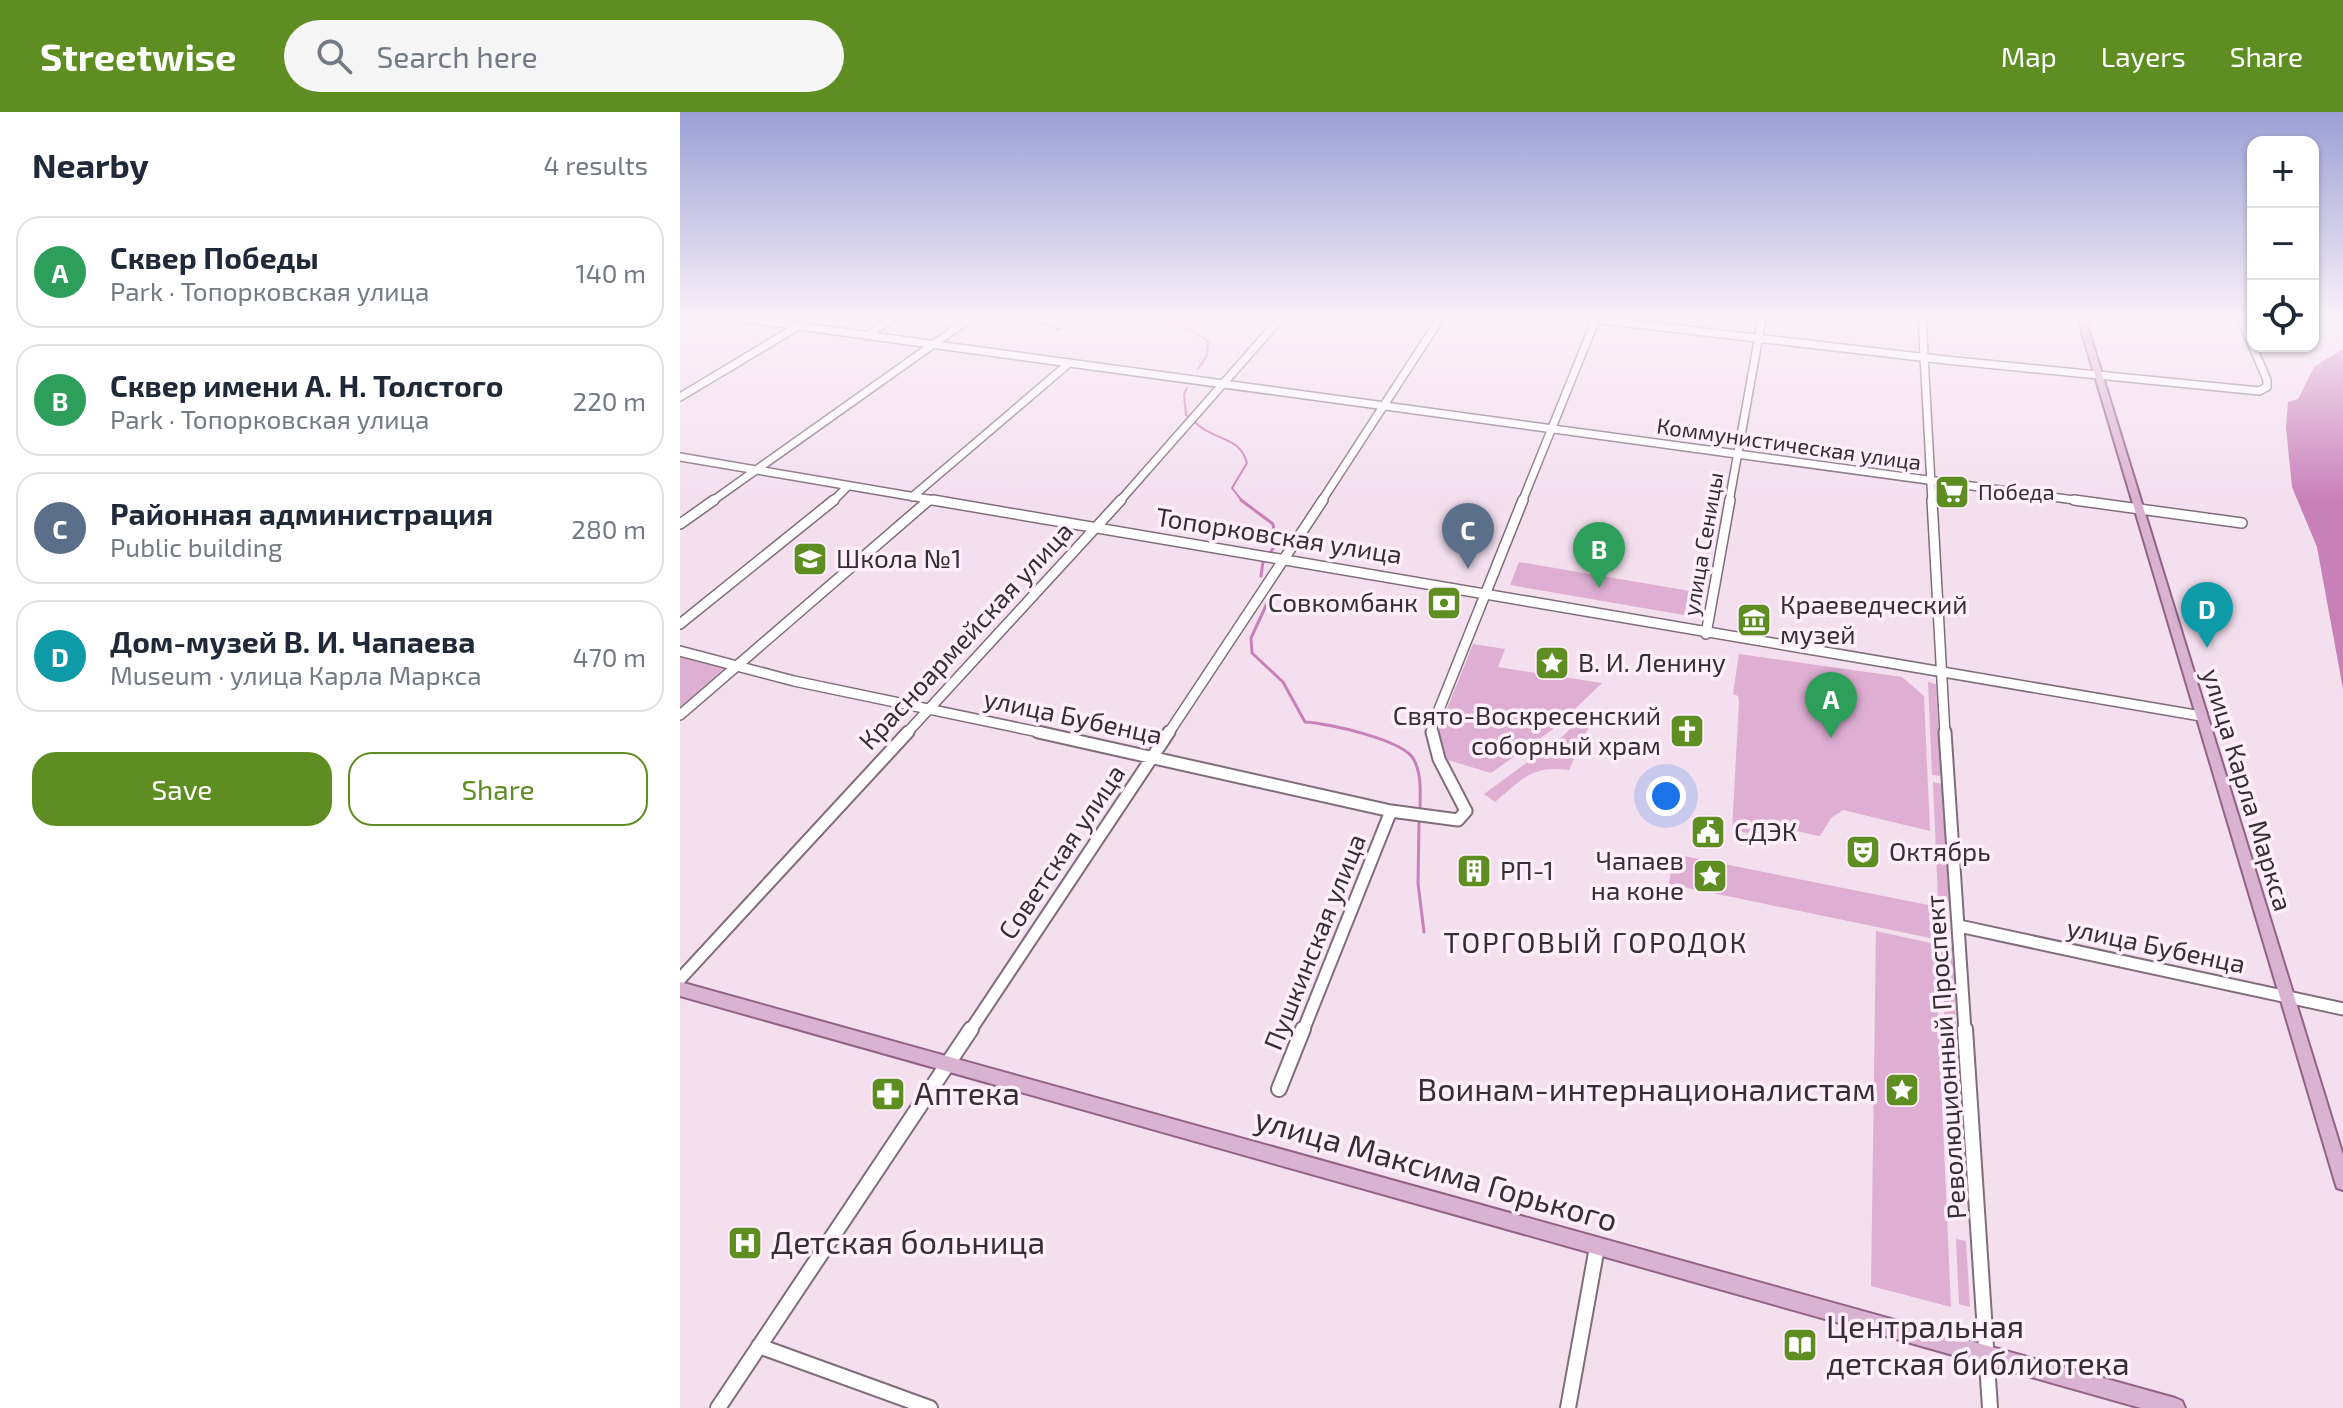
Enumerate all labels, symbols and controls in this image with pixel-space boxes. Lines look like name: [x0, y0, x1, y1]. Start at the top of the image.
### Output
search box: [284, 20, 844, 92]
text: Streetwise: [40, 33, 236, 79]
icon: search: [312, 34, 356, 78]
text: Search here: [376, 38, 538, 74]
text: Map: [2001, 39, 2057, 73]
text: Layers: [2101, 39, 2186, 73]
text: Share: [2230, 39, 2303, 73]
map controls: [2247, 136, 2319, 352]
button: +: [2247, 136, 2319, 208]
text: Nearby: [32, 144, 149, 185]
text: 4 results: [543, 149, 648, 180]
button: −: [2247, 208, 2319, 280]
text: Сквер Победы: [110, 239, 319, 275]
text: A: [52, 257, 68, 288]
text: 140 m: [575, 257, 646, 288]
text: Park · Топорковская улица: [110, 275, 429, 306]
button: locate: [2247, 280, 2319, 352]
text: Сквер имени А. Н. Толстого: [110, 367, 503, 403]
text: B: [52, 385, 68, 416]
text: 220 m: [573, 385, 646, 416]
text: Park · Топорковская улица: [110, 403, 429, 434]
street label: Коммунистическая улица: [1655, 412, 1923, 475]
street label: улица Сеницы: [1677, 470, 1728, 618]
supermarket icon: Победа: [1933, 473, 1971, 511]
place label: Победа: [1978, 478, 2055, 504]
text: Районная администрация: [110, 495, 493, 531]
street label: Топорковская улица: [1154, 500, 1404, 570]
pin: C: [1442, 503, 1494, 569]
text: C: [52, 513, 68, 544]
text: 280 m: [571, 513, 646, 544]
street label: Красноармейская улица: [851, 515, 1079, 756]
pin: B: [1573, 522, 1625, 588]
text: Public building: [110, 531, 282, 562]
school or university icon: Школа №1: [791, 540, 829, 578]
place label: Школа №1: [836, 542, 962, 573]
pin: D: [2181, 582, 2233, 648]
bank icon: Совкомбанк: [1425, 584, 1463, 622]
place label: Совкомбанк: [1268, 586, 1418, 617]
place label: Краеведческий музей: [1780, 588, 1967, 650]
museum icon: Краеведческий музей: [1735, 601, 1773, 639]
text: Дом-музей В. И. Чапаева: [110, 623, 475, 659]
text: D: [51, 641, 69, 672]
text: 470 m: [572, 641, 646, 672]
place icon: В. И. Ленину: [1533, 644, 1571, 682]
place label: В. И. Ленину: [1578, 646, 1726, 678]
text: Museum · улица Карла Маркса: [110, 659, 482, 690]
street label: улица Карла Маркса: [2196, 665, 2300, 915]
pin: A: [1805, 672, 1857, 738]
street label: улица Бубенца: [981, 681, 1165, 751]
place label: Свято-Воскресенский соборный храм: [1393, 699, 1661, 760]
church icon: Свято-Воскресенский соборный храм: [1668, 712, 1706, 750]
button: Save: [32, 752, 332, 826]
button: Share: [348, 752, 648, 826]
street label: Советская улица: [991, 758, 1131, 945]
your location: [1646, 776, 1686, 816]
public building icon: СДЭК: [1689, 813, 1727, 851]
place label: СДЭК: [1734, 815, 1797, 846]
street label: Пушкинская улица: [1256, 829, 1372, 1054]
theatre icon: Октябрь: [1844, 833, 1882, 871]
place label: Октябрь: [1889, 835, 1991, 866]
place label: Чапаев на коне: [1591, 844, 1684, 905]
building icon: РП-1: [1455, 852, 1493, 890]
place label: РП-1: [1500, 854, 1554, 885]
place icon: Чапаев на коне: [1691, 857, 1729, 895]
street label: Революционный Проспект: [1918, 894, 1971, 1220]
street label: улица Бубенца: [2064, 910, 2248, 980]
district label: ТОРГОВЫЙ ГОРОДОК: [1444, 925, 1748, 959]
place label: Воинам-интернационалистам: [1417, 1069, 1876, 1107]
place icon: Воинам-интернационалистам: [1883, 1071, 1921, 1109]
place label: Аптека: [914, 1073, 1020, 1111]
pharmacy icon: Аптека: [869, 1075, 907, 1113]
street label: улица Максима Горького: [1251, 1098, 1622, 1239]
place label: Детская больница: [771, 1222, 1045, 1260]
hospital icon: Детская больница: [726, 1224, 764, 1262]
place label: Центральная детская библиотека: [1826, 1306, 2130, 1381]
library icon: Центральная детская библиотека: [1781, 1326, 1819, 1364]

